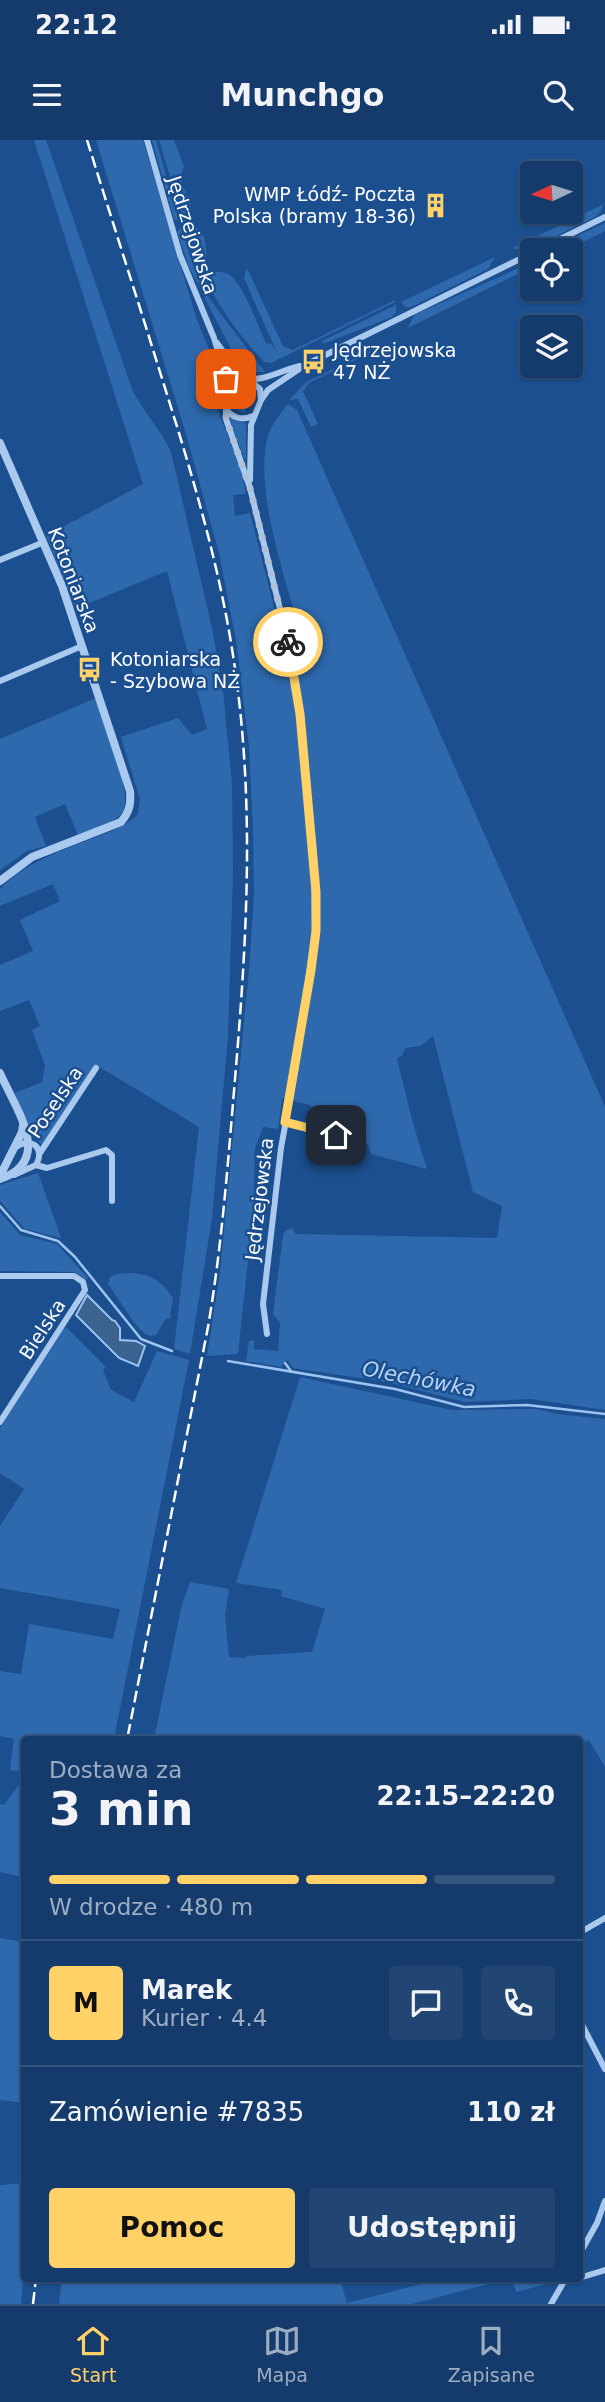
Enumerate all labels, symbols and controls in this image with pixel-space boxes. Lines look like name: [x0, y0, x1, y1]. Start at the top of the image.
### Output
text: 22:12: [35, 10, 118, 40]
icon: menu: [28, 76, 66, 114]
text: Munchgo: [220, 76, 385, 114]
icon: search: [539, 76, 577, 114]
north arrow: [520, 161, 583, 224]
map controls: [520, 161, 583, 378]
street label: Jędrzejowska: [163, 172, 223, 297]
place label: WMP Łódź- Poczta Polska (bramy 18-36): [213, 183, 416, 227]
building icon: WMP Łódź- Poczta Polska (bramy 18-36): [422, 191, 450, 219]
button: locate: [520, 238, 583, 301]
button: layers: [520, 315, 583, 378]
place label: Jędrzejowska 47 NŻ: [332, 339, 456, 383]
bus stop icon: Jędrzejowska 47 NŻ: [299, 347, 327, 375]
pin: [196, 349, 256, 409]
icon: bag: [207, 360, 245, 398]
street label: Kotoniarska: [44, 524, 104, 636]
courier: [253, 607, 323, 677]
icon: bike: [269, 623, 307, 661]
place label: Kotoniarska - Szybowa NŻ: [110, 648, 240, 692]
bus stop icon: Kotoniarska - Szybowa NŻ: [76, 656, 104, 684]
street label: Poselska: [23, 1062, 87, 1142]
pin: [306, 1105, 366, 1165]
icon: home: [317, 1116, 355, 1154]
street label: Jędrzejowska: [240, 1136, 277, 1263]
street label: Bielska: [14, 1295, 70, 1363]
water label: Olechówka: [360, 1356, 478, 1402]
text: Dostawa za: [49, 1757, 182, 1783]
text: 22:15–22:20: [376, 1781, 555, 1811]
text: 3 min: [49, 1782, 193, 1836]
text: W drodze · 480 m: [49, 1894, 253, 1920]
button: chat: [389, 1966, 463, 2040]
button: phone: [481, 1966, 555, 2040]
text: Marek: [141, 1975, 232, 2005]
text: M: [73, 1988, 99, 2018]
text: Kurier · 4.4: [141, 2005, 267, 2031]
text: Zamówienie #7835: [49, 2097, 304, 2127]
text: 110 zł: [467, 2097, 555, 2127]
button: Pomoc: [49, 2188, 295, 2268]
button: Udostępnij: [309, 2188, 555, 2268]
tab: Start: [70, 2322, 116, 2386]
tab: Mapa: [256, 2322, 308, 2386]
tab: Zapisane: [448, 2322, 535, 2386]

